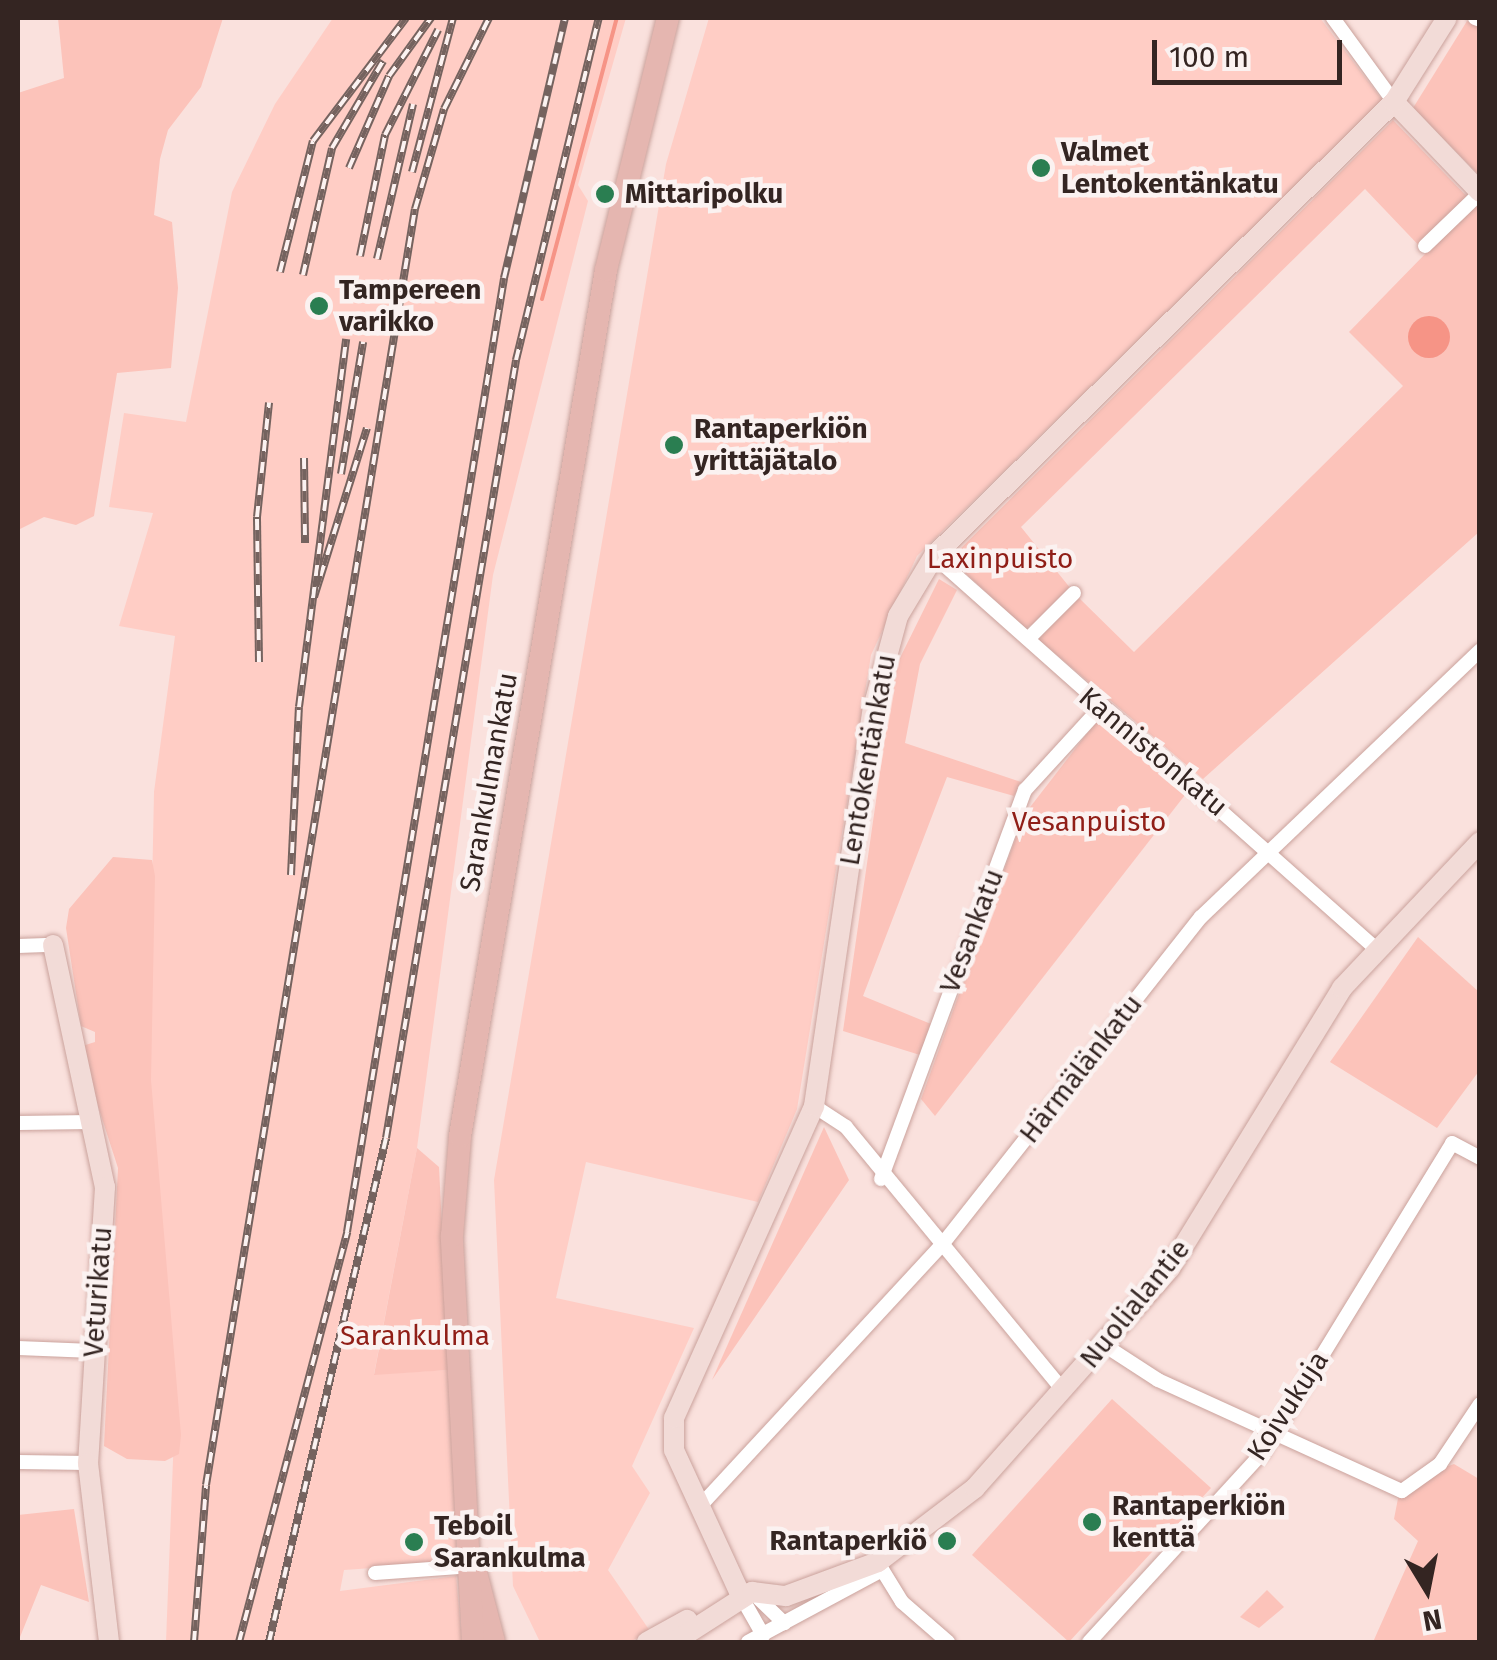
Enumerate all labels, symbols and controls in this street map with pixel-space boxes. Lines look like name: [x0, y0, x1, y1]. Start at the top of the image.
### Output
scale bar: [1157, 20, 1347, 82]
text: 100 m: [1169, 39, 1249, 75]
place label: Valmet Lentokentänkatu: [1061, 135, 1279, 201]
marker: Valmet Lentokentänkatu: [1030, 157, 1052, 179]
place label: Mittaripolku: [625, 177, 783, 211]
marker: Mittaripolku: [594, 183, 616, 205]
place label: Tampereen varikko: [339, 273, 481, 339]
marker: Tampereen varikko: [308, 295, 330, 317]
place label: Rantaperkiön yrittäjätalo: [694, 412, 868, 478]
marker: Rantaperkiön yrittäjätalo: [663, 434, 685, 456]
park label: Laxinpuisto: [927, 542, 1073, 576]
street label: Lentokentänkatu: [833, 652, 903, 868]
street label: Sarankulmankatu: [453, 670, 525, 894]
street label: Kannistonkatu: [1072, 680, 1234, 824]
park label: Vesanpuisto: [1012, 805, 1166, 839]
street label: Vesankatu: [933, 864, 1011, 998]
street label: Härmälänkatu: [1013, 988, 1149, 1150]
street label: Veturikatu: [77, 1226, 119, 1358]
street label: Nuolialantie: [1073, 1233, 1197, 1375]
park label: Sarankulma: [340, 1319, 490, 1353]
street label: Koivukuja: [1240, 1345, 1336, 1467]
place label: Rantaperkiön kenttä: [1112, 1489, 1286, 1555]
place label: Teboil Sarankulma: [434, 1509, 586, 1575]
marker: Rantaperkiön kenttä: [1081, 1511, 1103, 1533]
place label: Rantaperkiö: [770, 1524, 927, 1558]
marker: Rantaperkiö: [936, 1530, 958, 1552]
marker: Teboil Sarankulma: [403, 1531, 425, 1553]
north arrow: [1377, 1540, 1477, 1640]
text: N: [1420, 1602, 1444, 1638]

